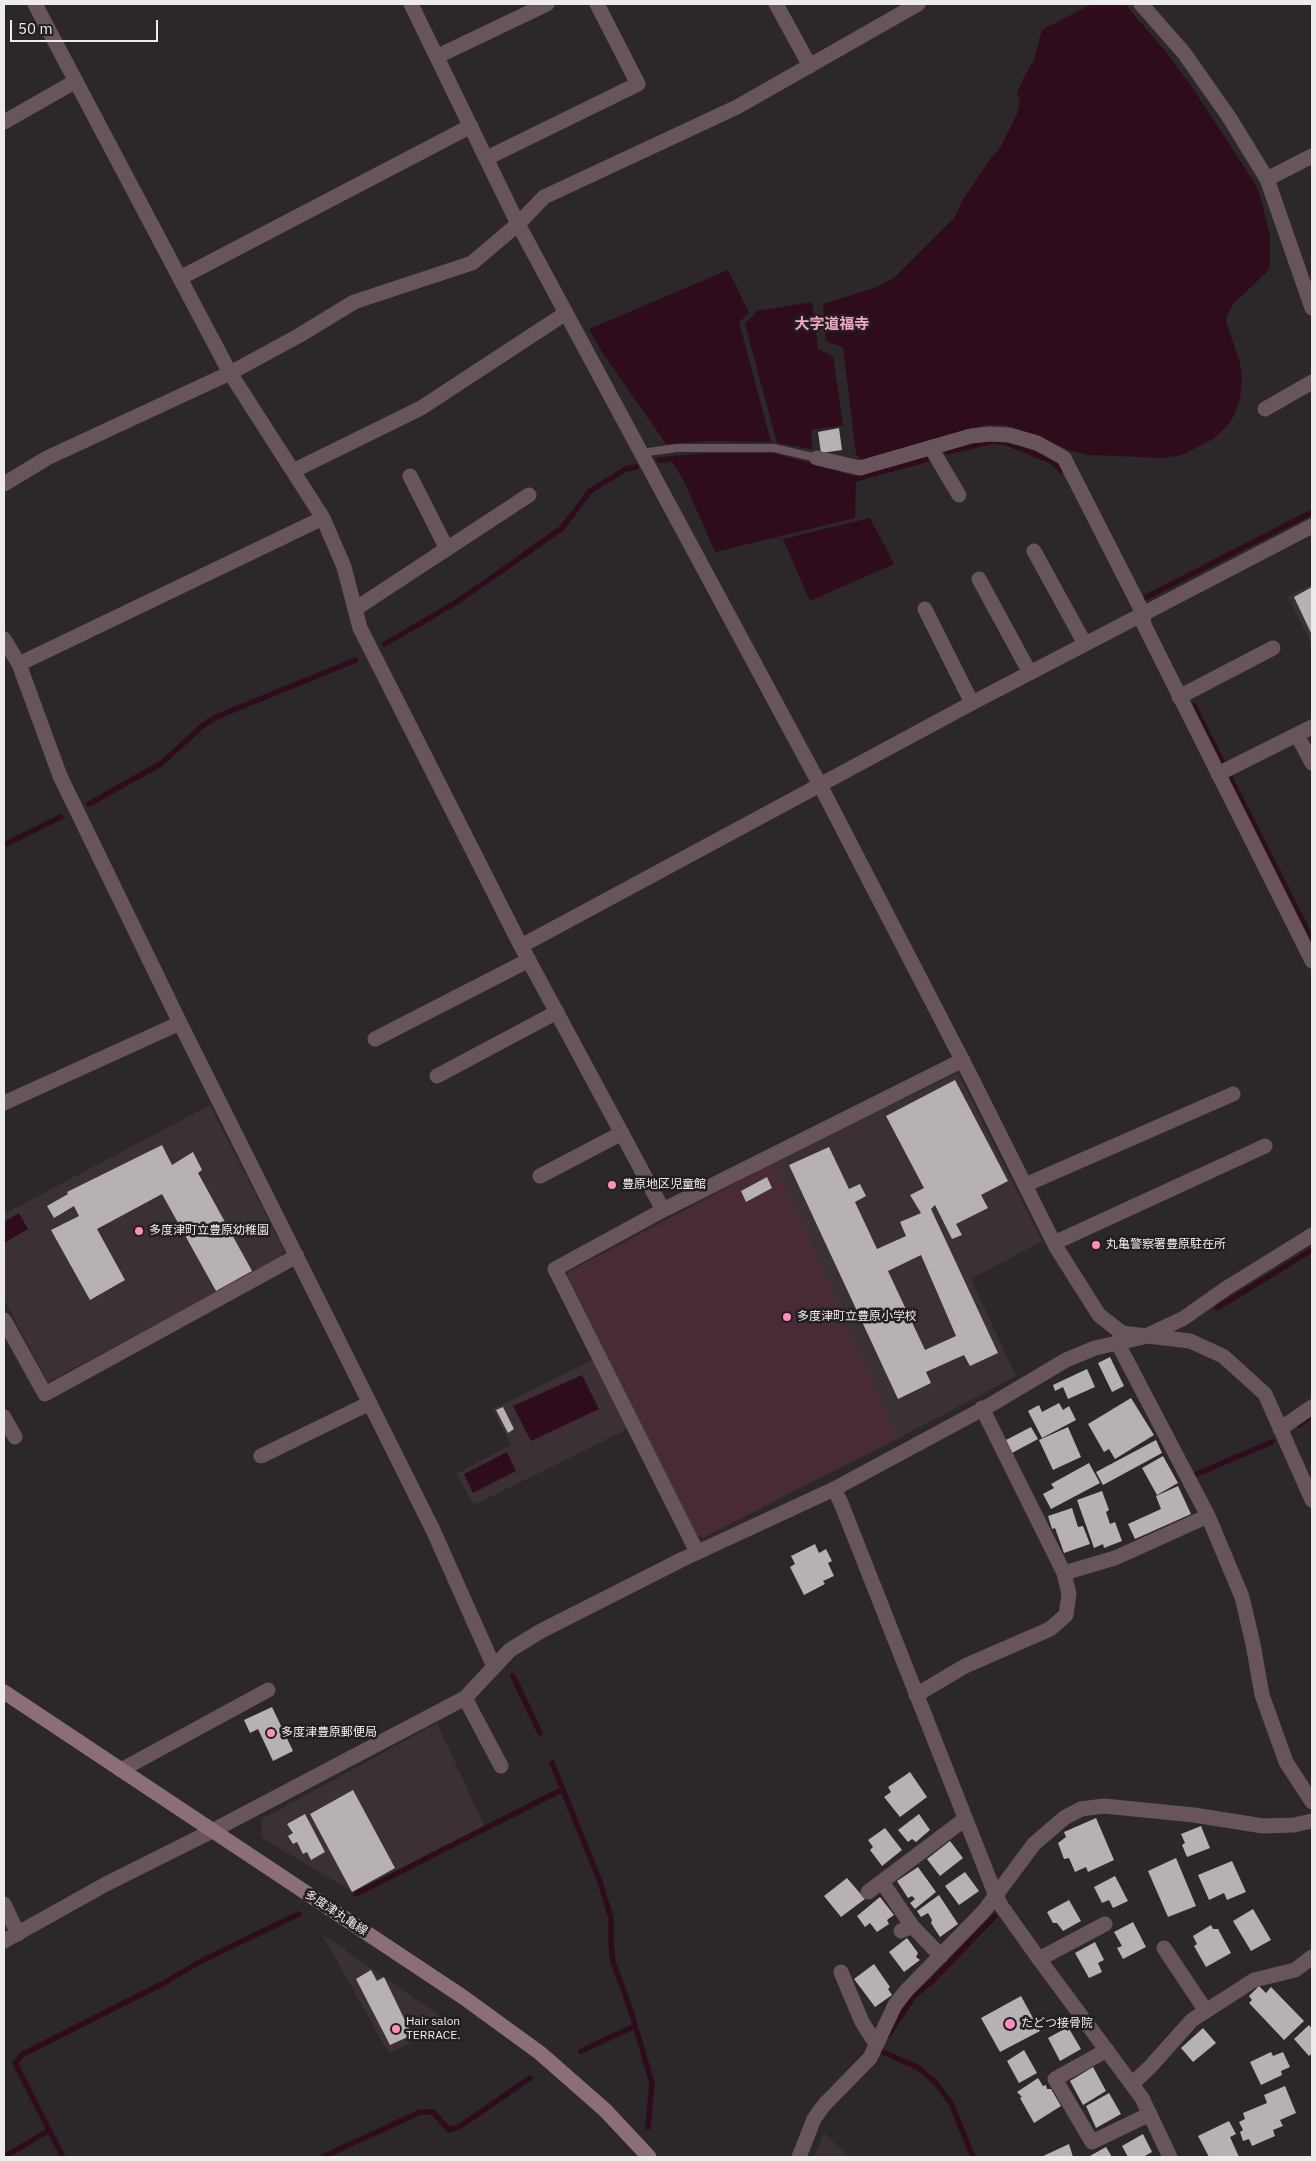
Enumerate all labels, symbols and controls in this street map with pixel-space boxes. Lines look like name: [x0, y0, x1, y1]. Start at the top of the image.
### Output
scale bar: [12, 10, 160, 42]
text: 50 m: [18, 19, 53, 38]
district label: 大字道福寺: [795, 316, 869, 334]
place label: 豊原地区児童館: [622, 1178, 706, 1192]
marker: 豊原地区児童館: [606, 1179, 618, 1191]
place label: 多度津町立豊原幼稚園: [149, 1224, 269, 1238]
marker: 多度津町立豊原幼稚園: [133, 1225, 145, 1237]
place label: 丸亀警察署豊原駐在所: [1106, 1238, 1226, 1252]
marker: 丸亀警察署豊原駐在所: [1090, 1239, 1102, 1251]
place label: 多度津町立豊原小学校: [797, 1310, 917, 1324]
marker: 多度津町立豊原小学校: [781, 1311, 793, 1323]
place label: 多度津豊原郵便局: [281, 1726, 377, 1740]
marker: 多度津豊原郵便局: [265, 1727, 277, 1739]
street label: 多度津丸亀線: [302, 1887, 370, 1939]
place label: Hair salon TERRACE.: [406, 2015, 460, 2043]
marker: たどつ接骨院: [1003, 2017, 1017, 2031]
place label: たどつ接骨院: [1021, 2017, 1093, 2031]
marker: Hair salon TERRACE.: [390, 2023, 402, 2035]

